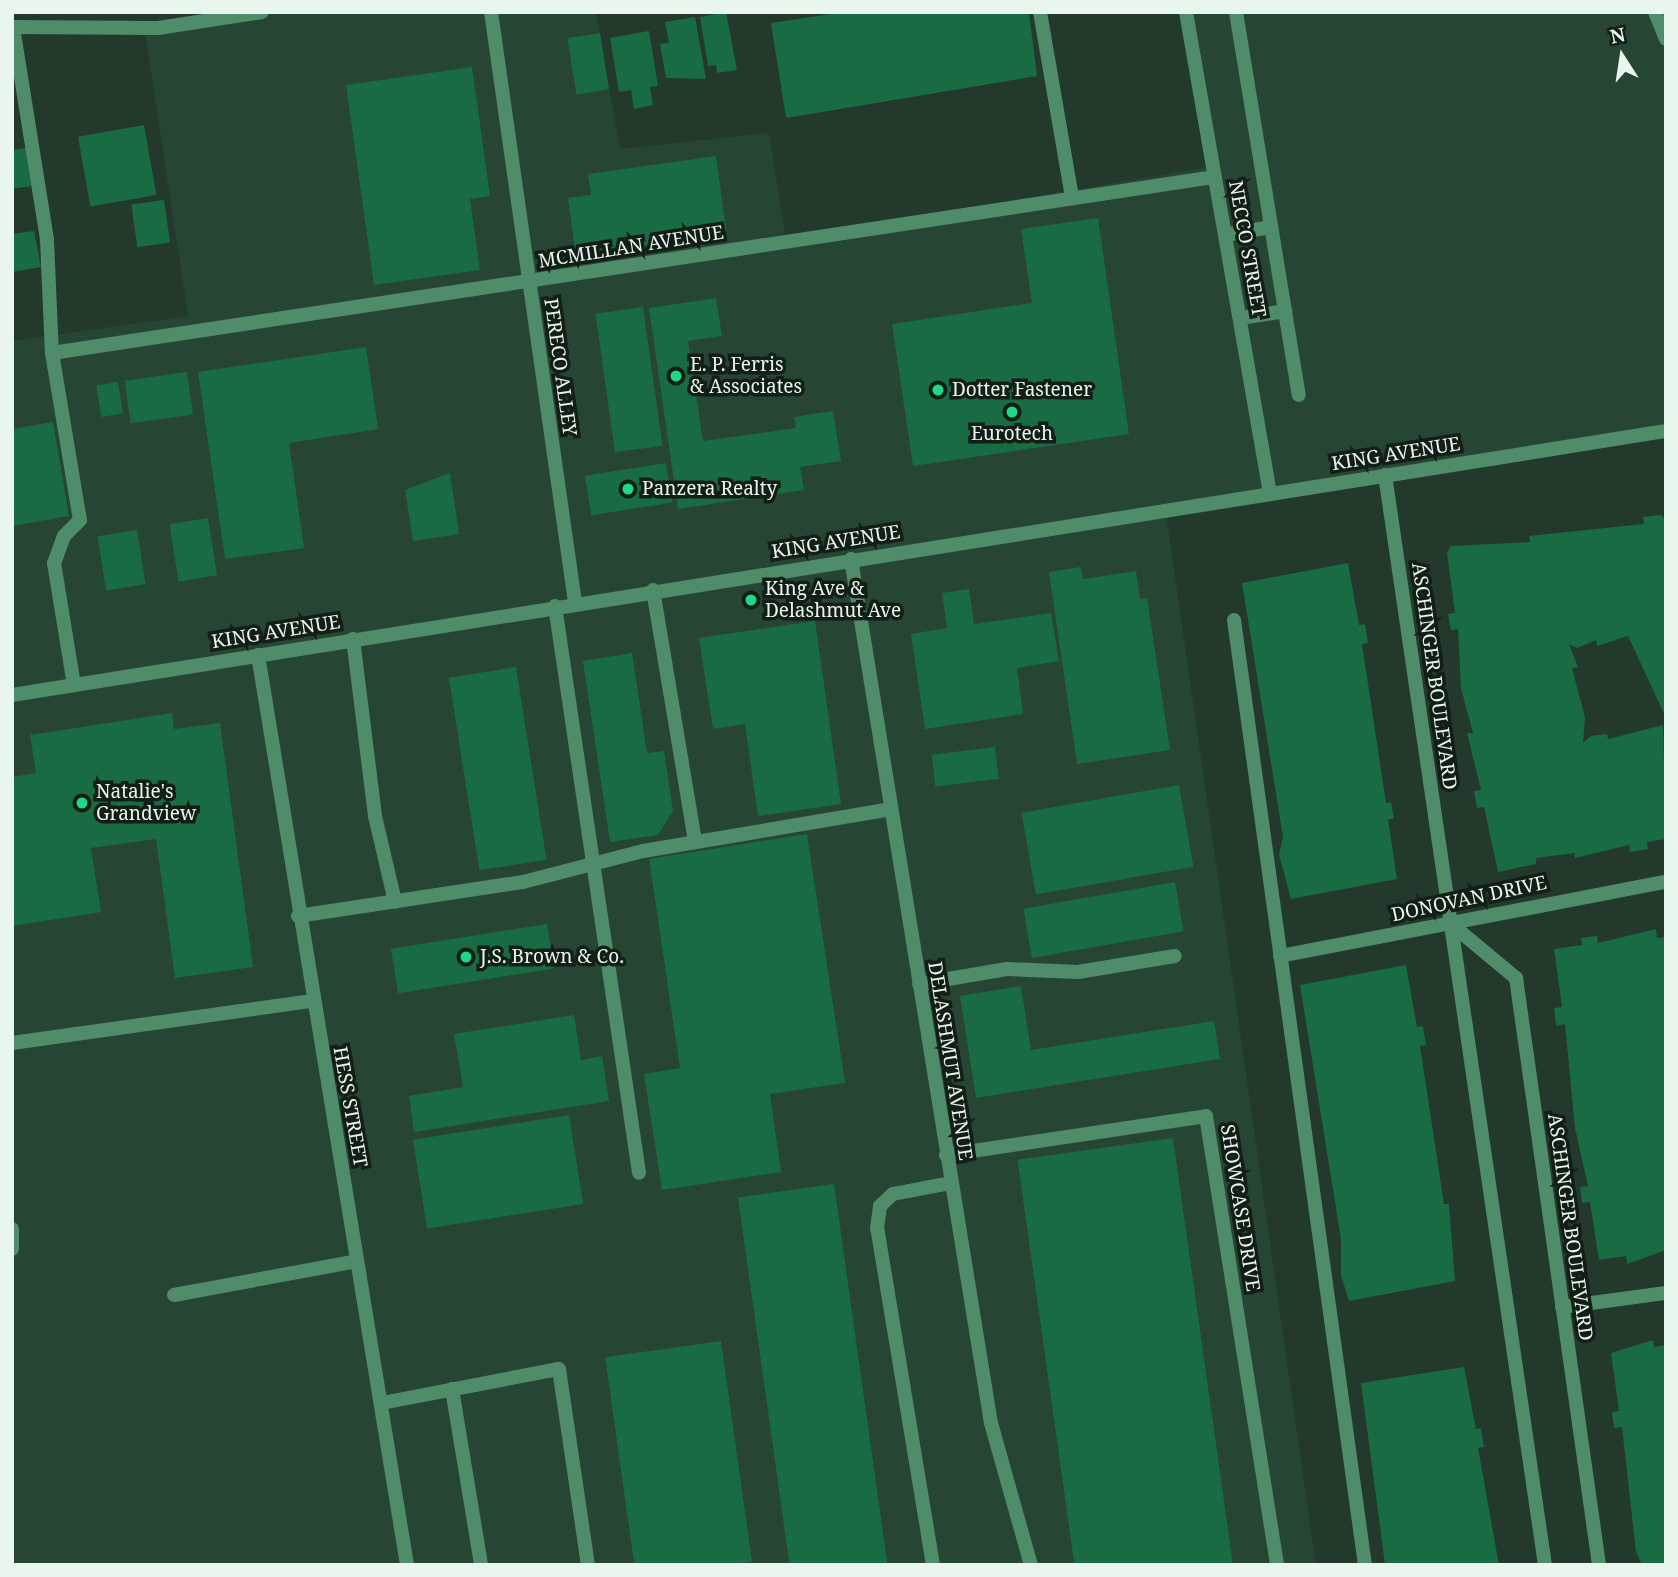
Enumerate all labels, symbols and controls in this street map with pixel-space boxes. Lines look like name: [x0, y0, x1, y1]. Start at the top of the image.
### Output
north arrow: [1587, 21, 1657, 91]
text: N: [1608, 21, 1628, 50]
street label: NECCO STREET: [1224, 179, 1270, 319]
street label: MCMILLAN AVENUE: [537, 221, 725, 273]
street label: PERECO ALLEY: [539, 297, 581, 437]
place label: E. P. Ferris & Associates: [690, 354, 802, 398]
marker: E. P. Ferris & Associates: [668, 368, 684, 384]
place label: Dotter Fastener: [952, 379, 1092, 401]
marker: Dotter Fastener: [930, 382, 946, 398]
marker: Eurotech: [1004, 404, 1020, 420]
place label: Eurotech: [971, 423, 1053, 445]
street label: KING AVENUE: [1330, 433, 1462, 475]
place label: Panzera Realty: [642, 478, 777, 500]
marker: Panzera Realty: [620, 481, 636, 497]
street label: KING AVENUE: [770, 521, 902, 563]
street label: ASCHINGER BOULEVARD: [1407, 561, 1461, 791]
place label: King Ave & Delashmut Ave: [765, 578, 901, 622]
marker: King Ave & Delashmut Ave: [743, 592, 759, 608]
street label: KING AVENUE: [210, 611, 342, 653]
place label: Natalie's Grandview: [96, 781, 196, 825]
marker: Natalie's Grandview: [74, 795, 90, 811]
street label: DONOVAN DRIVE: [1389, 871, 1549, 927]
place label: J.S. Brown & Co.: [480, 946, 624, 968]
marker: J.S. Brown & Co.: [458, 949, 474, 965]
street label: DELASHMUT AVENUE: [923, 960, 977, 1162]
street label: HESS STREET: [328, 1045, 372, 1169]
street label: ASCHINGER BOULEVARD: [1543, 1112, 1597, 1342]
street label: SHOWCASE DRIVE: [1216, 1123, 1264, 1293]

